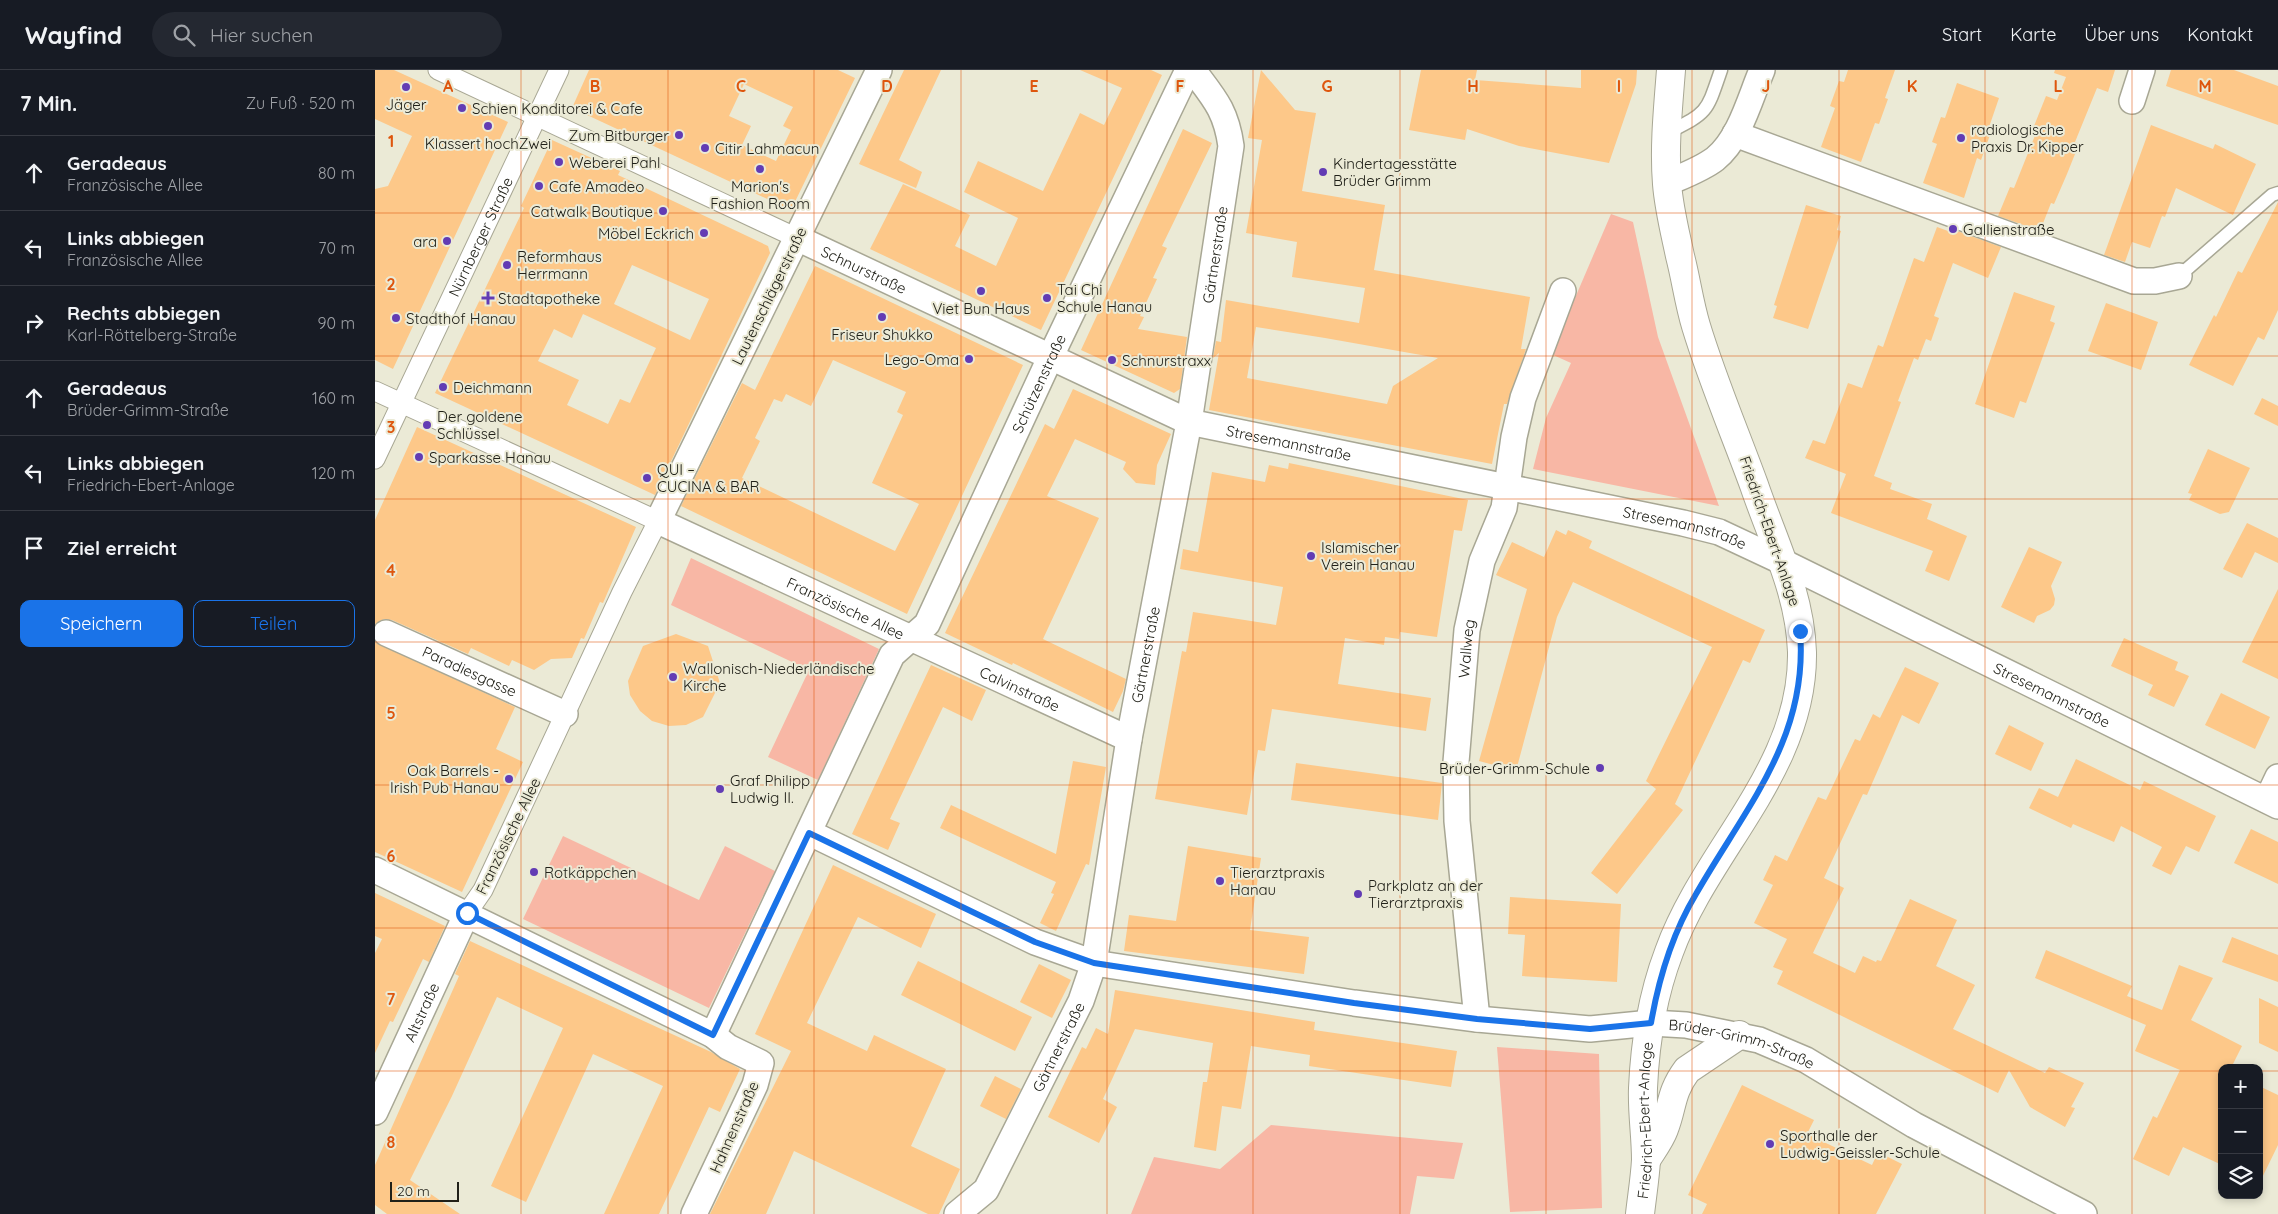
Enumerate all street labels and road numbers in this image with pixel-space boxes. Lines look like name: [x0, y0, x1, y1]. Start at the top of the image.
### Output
street label: Nürnberger Straße: [444, 174, 517, 300]
street label: Gärtnerstraße: [1198, 205, 1231, 304]
street label: Lautenschlägerstraße: [727, 224, 811, 368]
street label: Schnurstraße: [818, 241, 910, 298]
street label: Schützenstraße: [1007, 331, 1070, 436]
street label: Stresemannstraße: [1225, 420, 1353, 465]
street label: Friedrich-Ebert-Anlage: [1735, 454, 1805, 608]
street label: Stresemannstraße: [1621, 501, 1750, 553]
street label: Französische Allee: [784, 572, 908, 643]
street label: Gärtnerstraße: [1127, 605, 1163, 704]
street label: Wallweg: [1454, 617, 1479, 679]
street label: Paradiesgasse: [420, 641, 520, 701]
street label: Stresemannstraße: [1991, 658, 2113, 731]
street label: Calvinstraße: [977, 662, 1063, 715]
street label: Französische Allee: [472, 775, 544, 897]
street label: Altstraße: [399, 980, 443, 1045]
street label: Gärtnerstraße: [1028, 999, 1089, 1095]
street label: Brüder-Grimm-Straße: [1668, 1015, 1818, 1073]
street label: Friedrich-Ebert-Anlage: [1632, 1041, 1657, 1200]
street label: Hahnenstraße: [705, 1078, 763, 1176]

